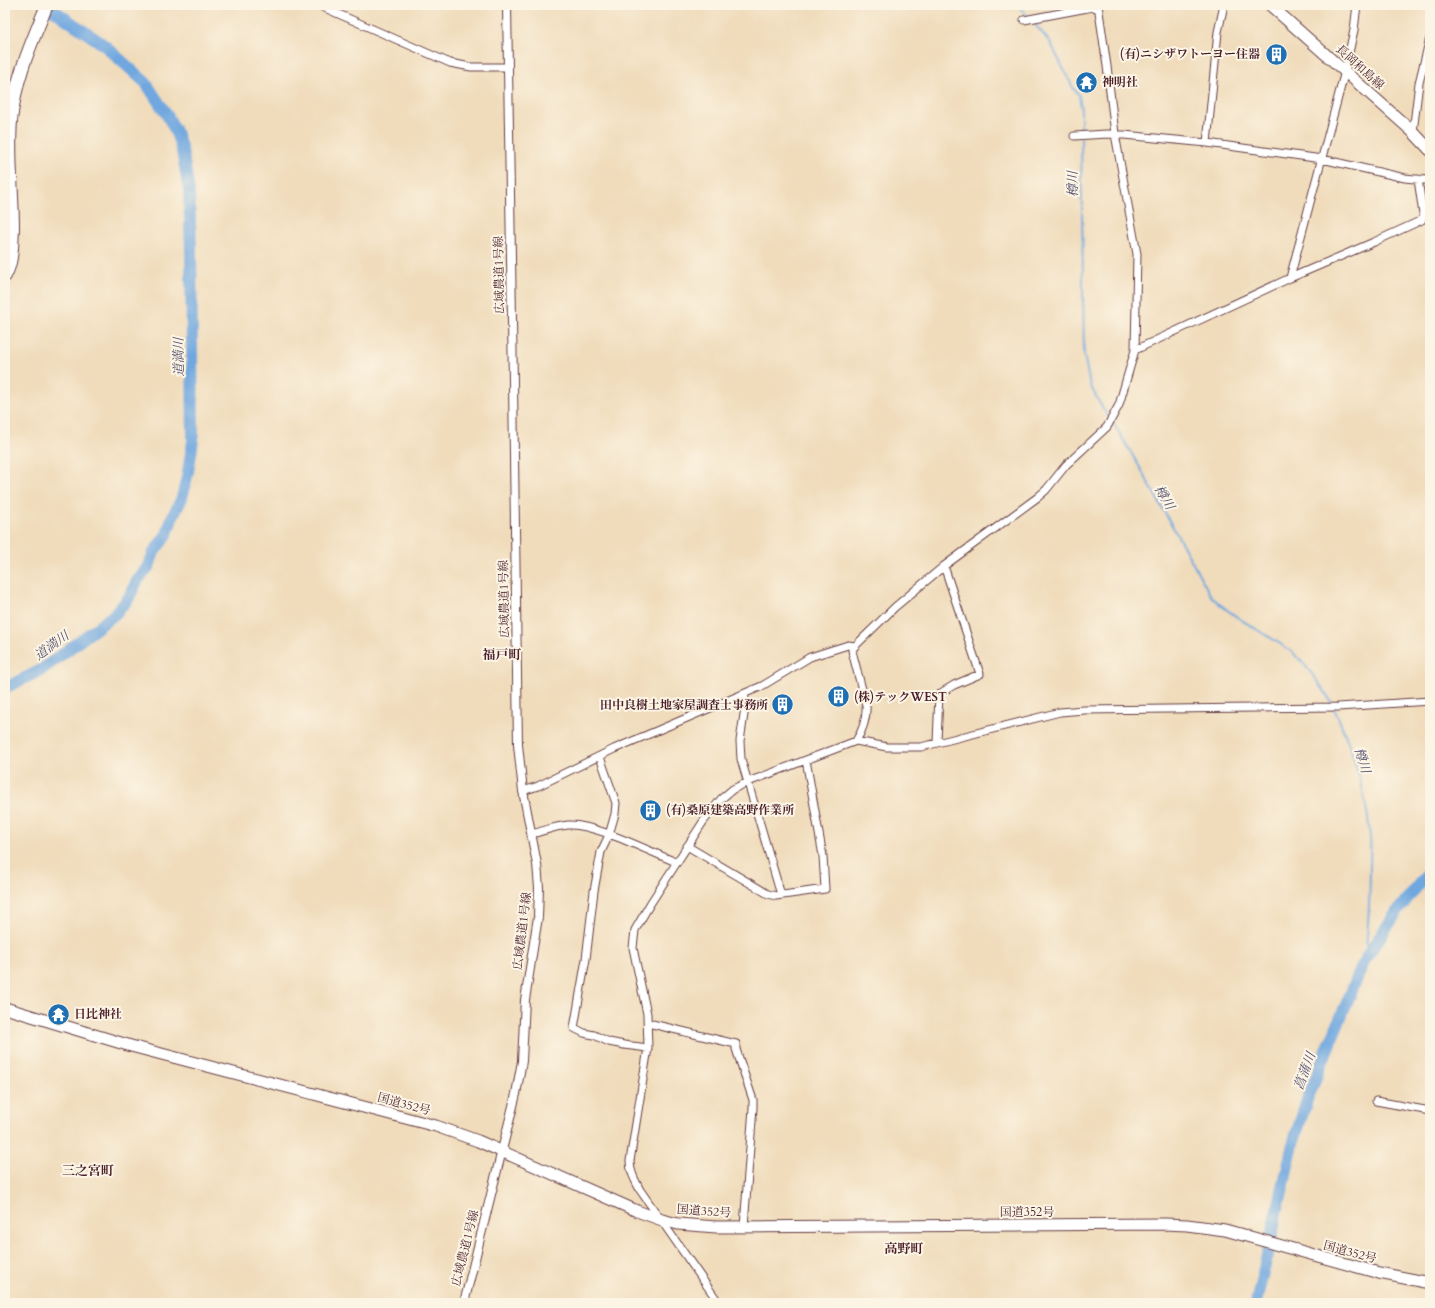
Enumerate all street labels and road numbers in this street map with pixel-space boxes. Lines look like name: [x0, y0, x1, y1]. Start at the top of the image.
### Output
street label: 長岡和島線: [1332, 41, 1388, 93]
street label: 広域農道1号線: [490, 236, 508, 314]
street label: 広域農道1号線: [495, 560, 513, 638]
street label: 広域農道1号線: [509, 891, 535, 971]
street label: 国道352号: [376, 1089, 432, 1119]
street label: 国道352号: [676, 1201, 732, 1221]
street label: 国道352号: [1000, 1204, 1054, 1220]
street label: 広域農道1号線: [448, 1208, 482, 1288]
street label: 国道352号: [1322, 1237, 1378, 1267]

